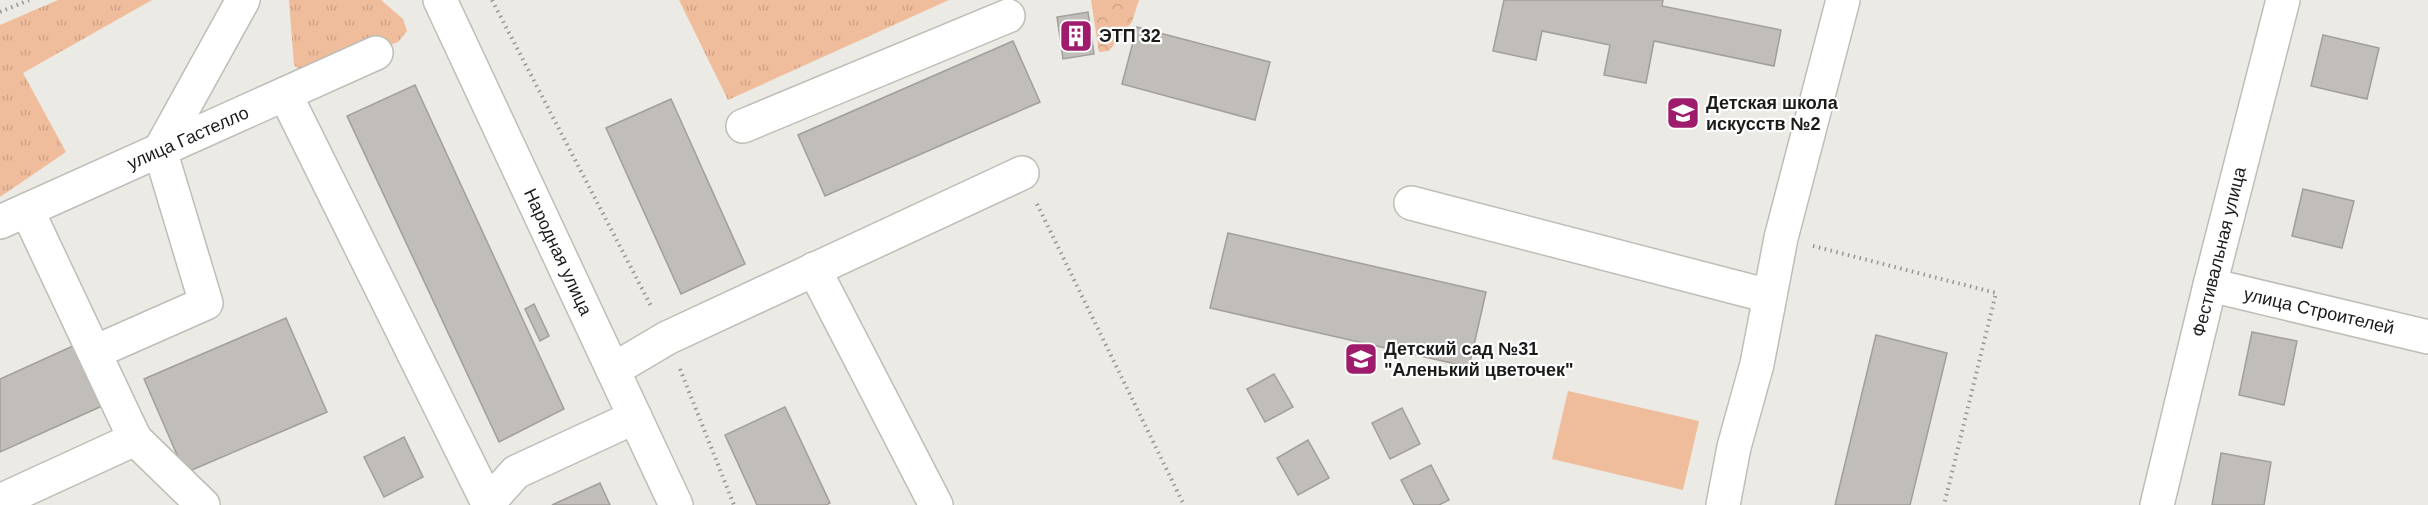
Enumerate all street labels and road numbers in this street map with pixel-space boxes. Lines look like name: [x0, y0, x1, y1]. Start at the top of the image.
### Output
street label: улица Гастелло: [124, 102, 252, 174]
street label: Фестивальная улица: [2188, 164, 2250, 339]
street label: Народная улица: [520, 186, 596, 319]
street label: улица Строителей: [2242, 284, 2396, 338]

